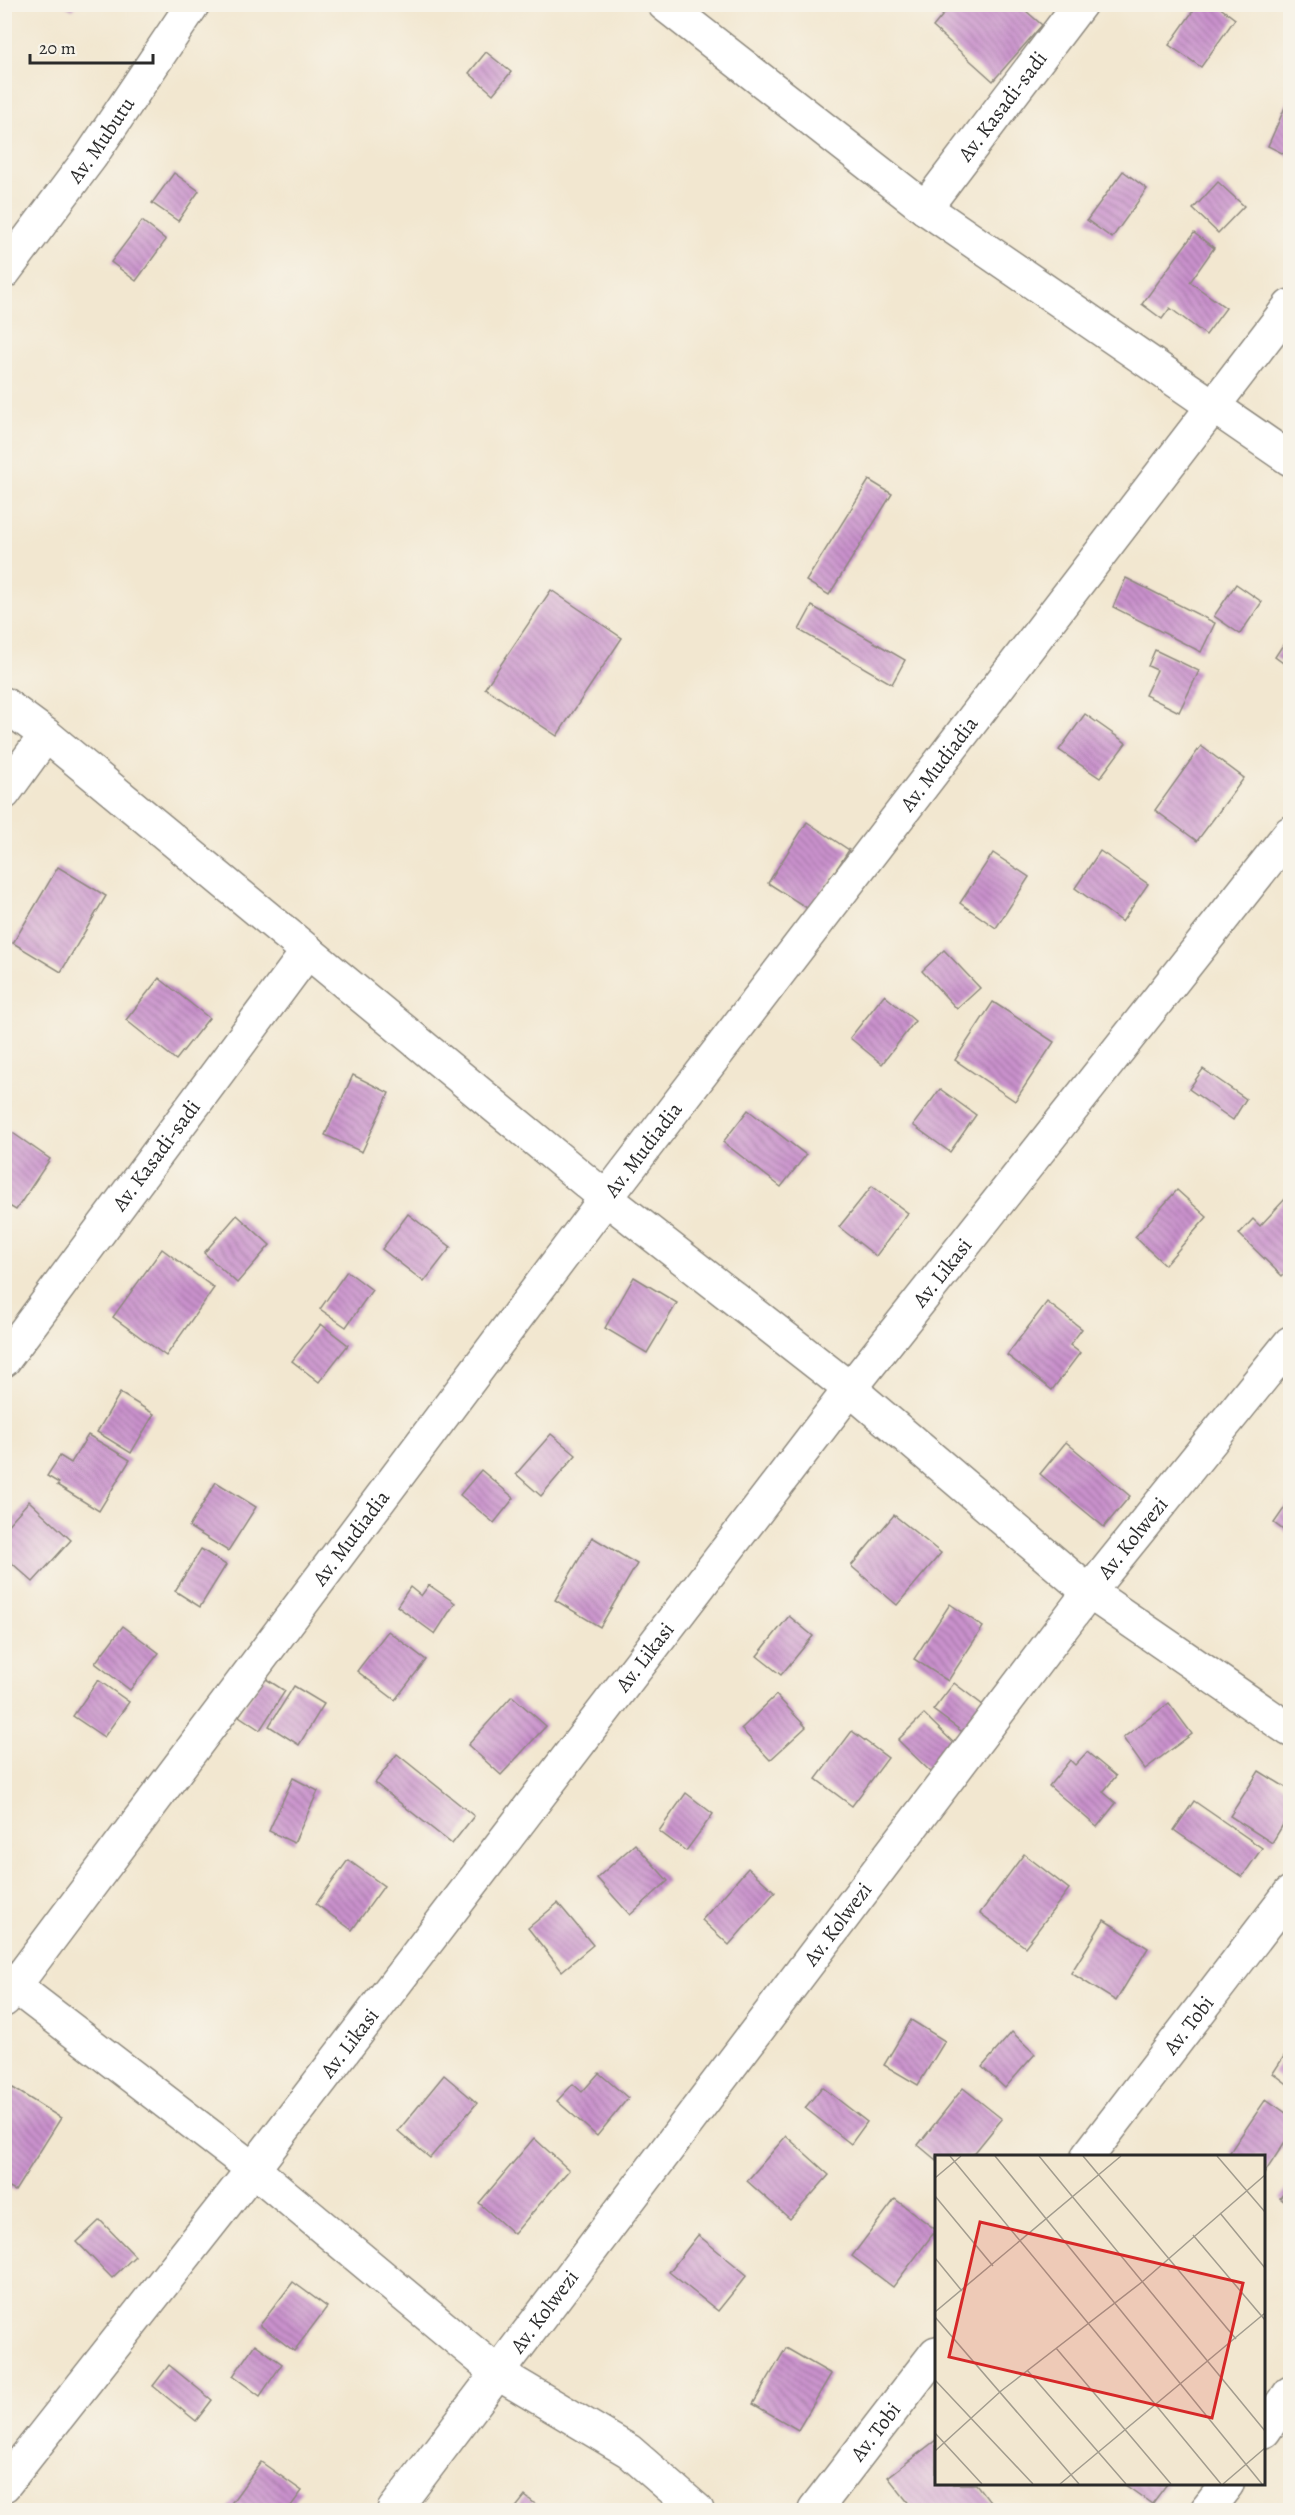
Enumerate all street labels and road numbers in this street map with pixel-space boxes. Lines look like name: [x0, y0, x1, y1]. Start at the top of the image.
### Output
street label: Av. Kasadi-sadi: [951, 45, 1053, 168]
street label: Av. Mubutu: [61, 91, 141, 190]
street label: Av. Mudiadia: [893, 710, 984, 818]
street label: Av. Kasadi-sadi: [105, 1094, 207, 1217]
street label: Av. Mudiadia: [597, 1096, 689, 1203]
street label: Av. Likasi: [905, 1232, 978, 1314]
street label: Av. Mudiadia: [305, 1484, 396, 1592]
street label: Av. Kolwezi: [1091, 1491, 1174, 1585]
street label: Av. Likasi: [609, 1616, 681, 1698]
street label: Av. Kolwezi: [796, 1877, 878, 1972]
street label: Av. Tobi: [1156, 1990, 1220, 2061]
street label: Av. Likasi: [313, 2002, 385, 2084]
street label: Av. Kolwezi: [503, 2264, 585, 2360]
street label: Av. Tobi: [843, 2396, 907, 2468]

